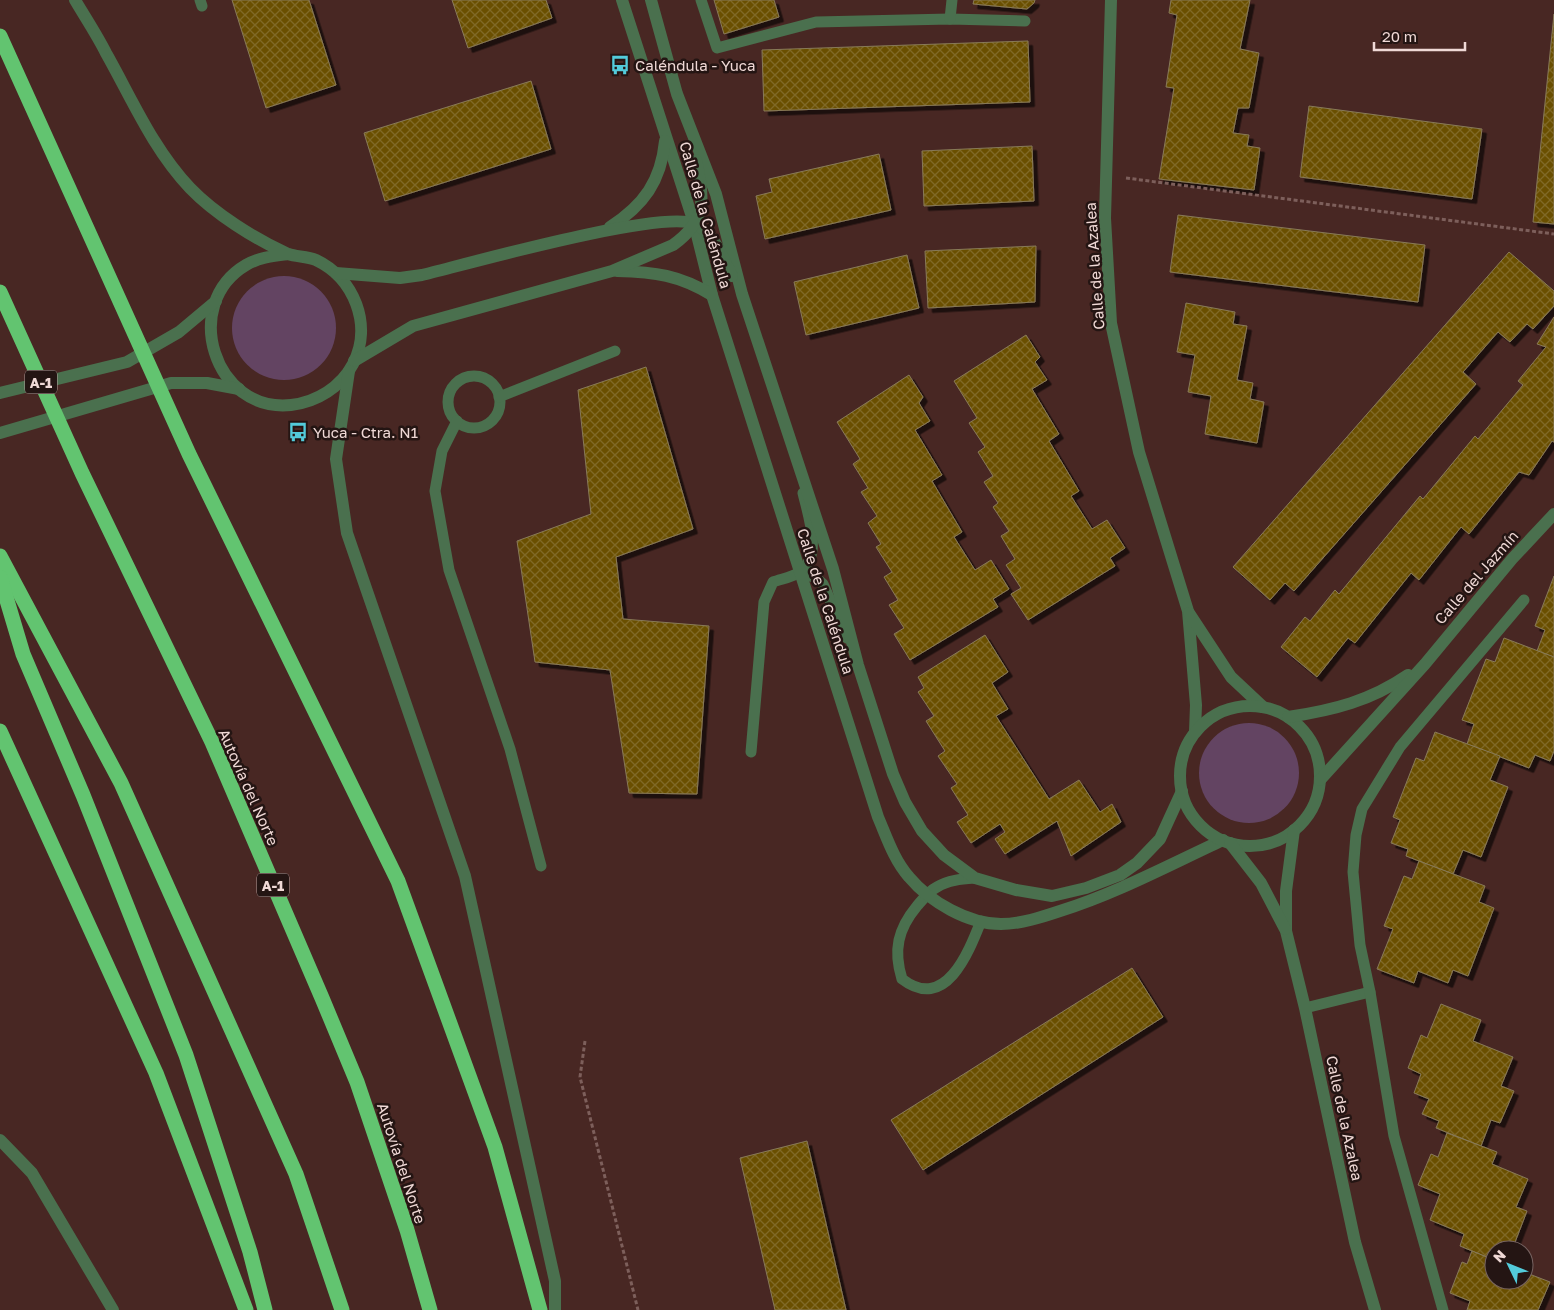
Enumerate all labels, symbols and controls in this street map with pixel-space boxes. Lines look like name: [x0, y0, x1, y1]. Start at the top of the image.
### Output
scale bar: [1374, 20, 1465, 52]
text: 20 m: [1382, 27, 1417, 45]
bus stop icon: Caléndula - Yuca: [609, 54, 631, 76]
place label: Caléndula - Yuca: [635, 56, 755, 74]
street label: Calle de la Caléndula: [676, 139, 736, 291]
street label: Calle de la Azalea: [1081, 202, 1107, 330]
road number: A-1: [25, 371, 57, 394]
bus stop icon: Yuca - Ctra. N1: [287, 421, 309, 443]
place label: Yuca - Ctra. N1: [313, 423, 418, 441]
street label: Calle de la Caléndula: [794, 526, 858, 676]
street label: Calle del Jazmín: [1430, 527, 1522, 627]
street label: Autovía del Norte: [215, 726, 283, 848]
road number: A-1: [257, 874, 289, 896]
street label: Calle de la Azalea: [1323, 1054, 1367, 1182]
street label: Autovía del Norte: [374, 1100, 430, 1226]
north arrow: [1484, 1240, 1534, 1290]
text: N: [1489, 1246, 1509, 1265]

